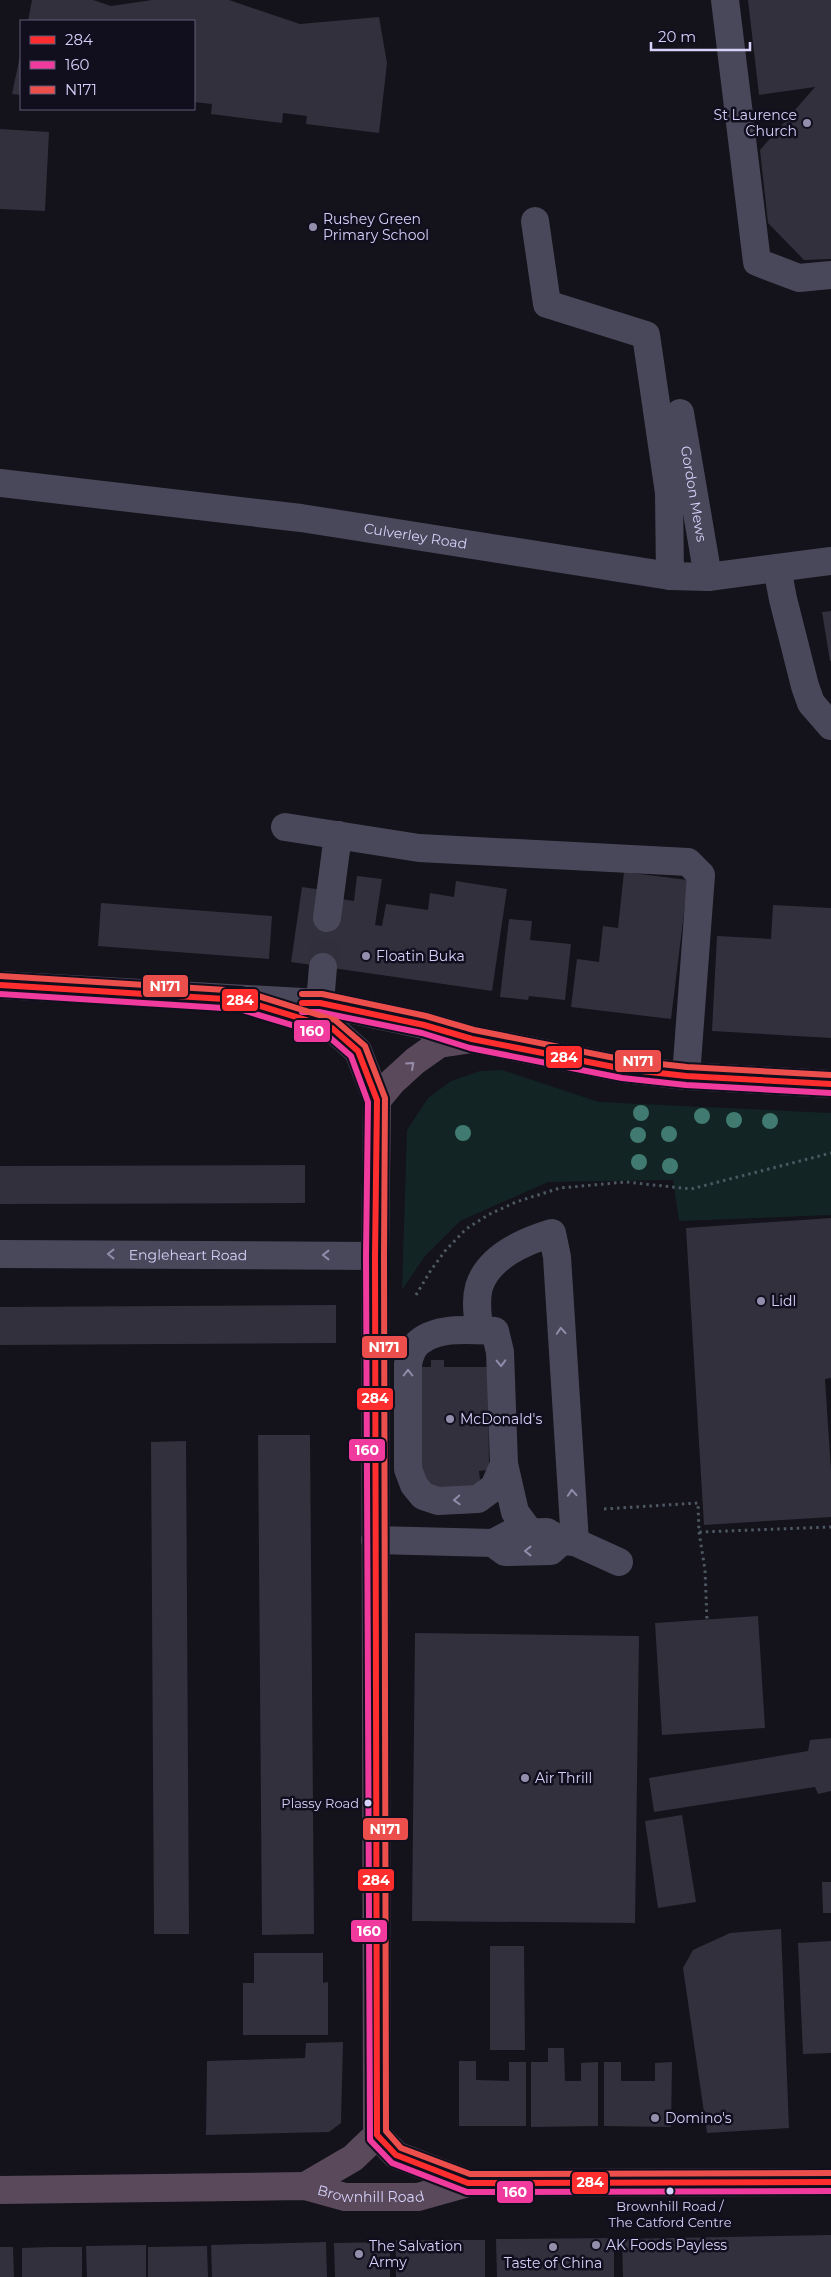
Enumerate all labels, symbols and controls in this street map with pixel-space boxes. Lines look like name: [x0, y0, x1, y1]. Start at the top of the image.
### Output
legend: [20, 20, 195, 110]
scale bar: [651, 20, 750, 52]
text: 20 m: [658, 27, 696, 46]
text: 284: [65, 30, 93, 49]
text: 160: [65, 55, 90, 74]
text: N171: [65, 80, 97, 99]
place label: St Laurence Church: [714, 106, 797, 140]
marker: St Laurence Church: [801, 117, 813, 129]
place label: Rushey Green Primary School: [323, 210, 429, 244]
marker: Rushey Green Primary School: [307, 221, 319, 233]
street label: Gordon Mews: [677, 444, 711, 543]
street label: Culverley Road: [363, 519, 468, 553]
place label: Floatin Buka: [376, 947, 465, 965]
marker: Floatin Buka: [360, 950, 372, 962]
line badge: N171: [142, 974, 189, 998]
text: N171: [149, 977, 181, 995]
line badge: 284: [221, 988, 259, 1012]
text: 284: [226, 991, 254, 1009]
line badge: 160: [293, 1019, 331, 1043]
text: 160: [300, 1022, 324, 1040]
line badge: 284: [545, 1045, 583, 1069]
text: 284: [550, 1048, 578, 1066]
line badge: N171: [614, 1049, 662, 1073]
text: N171: [622, 1052, 654, 1070]
one-way arrow: [406, 1061, 415, 1070]
street label: Engleheart Road: [129, 1246, 247, 1264]
one-way arrow: [107, 1249, 114, 1259]
one-way arrow: [322, 1250, 330, 1260]
place label: Lidl: [771, 1292, 796, 1310]
marker: Lidl: [755, 1295, 767, 1307]
one-way arrow: [556, 1327, 567, 1335]
line badge: N171: [361, 1335, 408, 1359]
text: N171: [368, 1338, 400, 1356]
one-way arrow: [496, 1360, 506, 1367]
one-way arrow: [403, 1369, 413, 1376]
line badge: 284: [356, 1387, 394, 1411]
text: 284: [361, 1389, 389, 1407]
place label: McDonald's: [460, 1410, 542, 1428]
marker: McDonald's: [444, 1413, 456, 1425]
line badge: 160: [348, 1438, 386, 1462]
text: 160: [355, 1441, 379, 1459]
one-way arrow: [566, 1489, 577, 1497]
one-way arrow: [453, 1495, 461, 1506]
one-way arrow: [524, 1546, 532, 1556]
place label: Air Thrill: [535, 1769, 592, 1787]
marker: Air Thrill: [519, 1772, 531, 1784]
place label: Plassy Road: [281, 1795, 359, 1811]
marker: Plassy Road: [363, 1798, 373, 1808]
line badge: N171: [362, 1817, 409, 1841]
text: N171: [369, 1820, 401, 1838]
line badge: 284: [357, 1868, 395, 1892]
text: 284: [362, 1871, 390, 1889]
line badge: 160: [350, 1919, 388, 1943]
text: 160: [357, 1922, 381, 1940]
place label: Domino's: [665, 2109, 732, 2127]
marker: Domino's: [649, 2112, 661, 2124]
line badge: 284: [571, 2171, 609, 2195]
text: 284: [576, 2173, 604, 2191]
line badge: 160: [496, 2180, 534, 2204]
street label: Brownhill Road: [315, 2181, 426, 2207]
text: 160: [503, 2183, 527, 2201]
marker: Brownhill Road / The Catford Centre: [665, 2186, 675, 2196]
place label: Brownhill Road / The Catford Centre: [608, 2198, 732, 2230]
place label: AK Foods Payless: [606, 2236, 727, 2254]
place label: The Salvation Army: [369, 2237, 463, 2271]
marker: AK Foods Payless: [590, 2239, 602, 2251]
marker: Taste of China: [547, 2241, 559, 2253]
marker: The Salvation Army: [353, 2248, 365, 2260]
place label: Taste of China: [504, 2254, 602, 2272]

